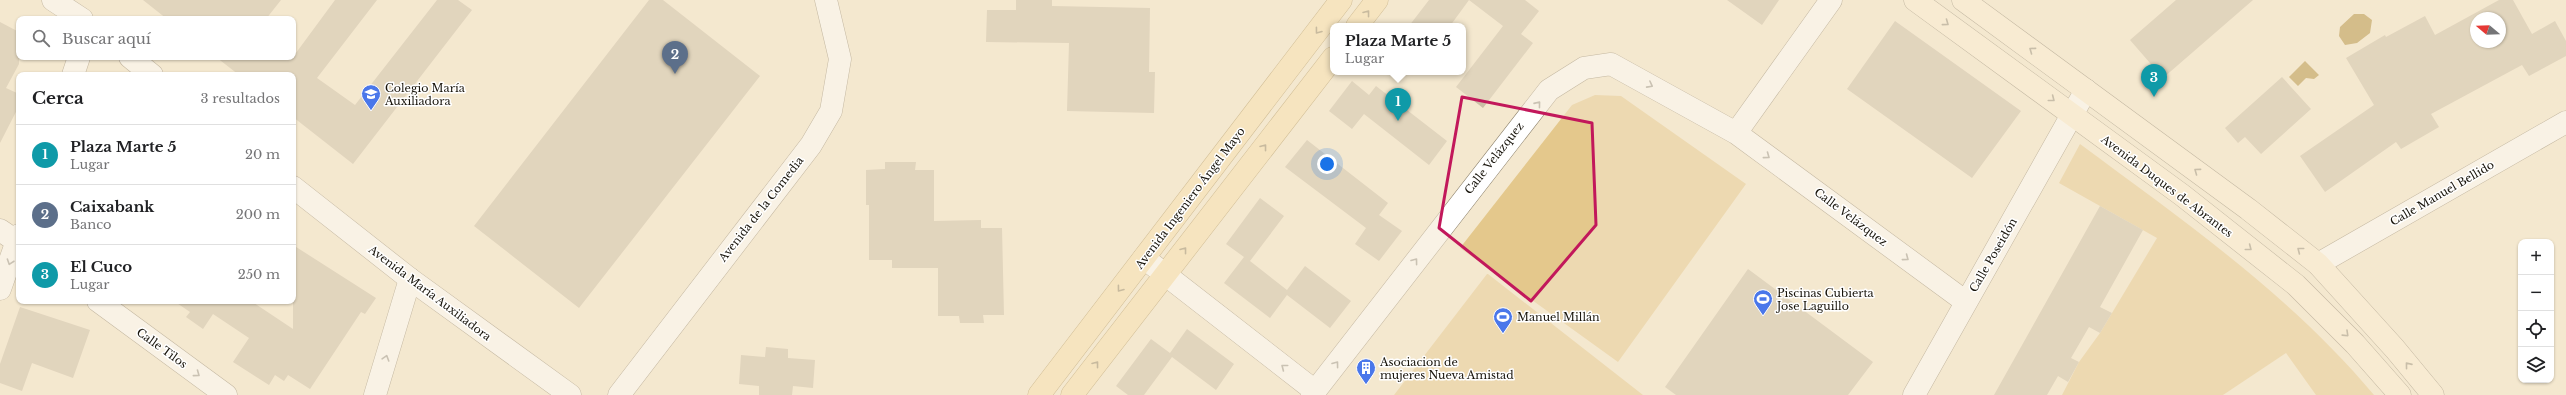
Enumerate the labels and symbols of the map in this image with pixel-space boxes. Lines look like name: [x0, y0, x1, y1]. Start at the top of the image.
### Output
one-way arrow: [1363, 10, 1370, 17]
north arrow: [2470, 12, 2506, 48]
one-way arrow: [1942, 18, 1949, 25]
one-way arrow: [1315, 27, 1323, 34]
pin: 2: [662, 41, 688, 74]
one-way arrow: [2030, 48, 2037, 55]
pin: 3: [2141, 64, 2167, 97]
one-way arrow: [1645, 80, 1653, 87]
place label: Colegio María Auxiliadora: [384, 81, 466, 108]
school or university icon: Colegio María Auxiliadora: [360, 83, 382, 111]
pin: 1: [1385, 88, 1411, 121]
one-way arrow: [2047, 94, 2054, 101]
one-way arrow: [1533, 101, 1540, 108]
street label: Calle Velázquez: [1461, 119, 1527, 197]
street label: Avenida Ingeniero Ángel Mayo: [1132, 124, 1248, 272]
street label: Avenida Duques de Abrantes: [2098, 131, 2236, 240]
one-way arrow: [1259, 145, 1266, 152]
one-way arrow: [1763, 151, 1770, 158]
street label: Avenida de la Comedia: [715, 153, 807, 265]
your location: [1317, 154, 1337, 174]
street label: Calle Manuel Bellido: [2387, 157, 2497, 229]
one-way arrow: [2194, 168, 2201, 176]
street label: Calle Velázquez: [1812, 185, 1890, 249]
street label: Calle Poseidón: [1966, 215, 2020, 295]
street label: Avenida María Auxiliadora: [365, 242, 495, 344]
one-way arrow: [2244, 243, 2251, 250]
one-way arrow: [1180, 248, 1187, 255]
one-way arrow: [2298, 248, 2305, 255]
one-way arrow: [1901, 253, 1908, 260]
one-way arrow: [6, 258, 14, 265]
one-way arrow: [1410, 258, 1417, 265]
one-way arrow: [1118, 285, 1125, 292]
place label: Piscinas Cubierta Jose Laguillo: [1775, 286, 1875, 313]
sports icon: Piscinas Cubierta Jose Laguillo: [1752, 288, 1774, 316]
sports icon: Manuel Millán: [1492, 306, 1514, 334]
place label: Manuel Millán: [1517, 310, 1600, 324]
street label: Calle Tilos: [134, 325, 190, 371]
one-way arrow: [2341, 329, 2349, 337]
one-way arrow: [381, 354, 390, 361]
place label: Asociacion de mujeres Nueva Amistad: [1379, 355, 1514, 382]
building icon: Asociacion de mujeres Nueva Amistad: [1355, 357, 1377, 385]
one-way arrow: [1092, 362, 1099, 369]
one-way arrow: [1331, 362, 1338, 369]
one-way arrow: [2406, 362, 2413, 369]
one-way arrow: [1281, 365, 1288, 372]
one-way arrow: [192, 369, 199, 376]

